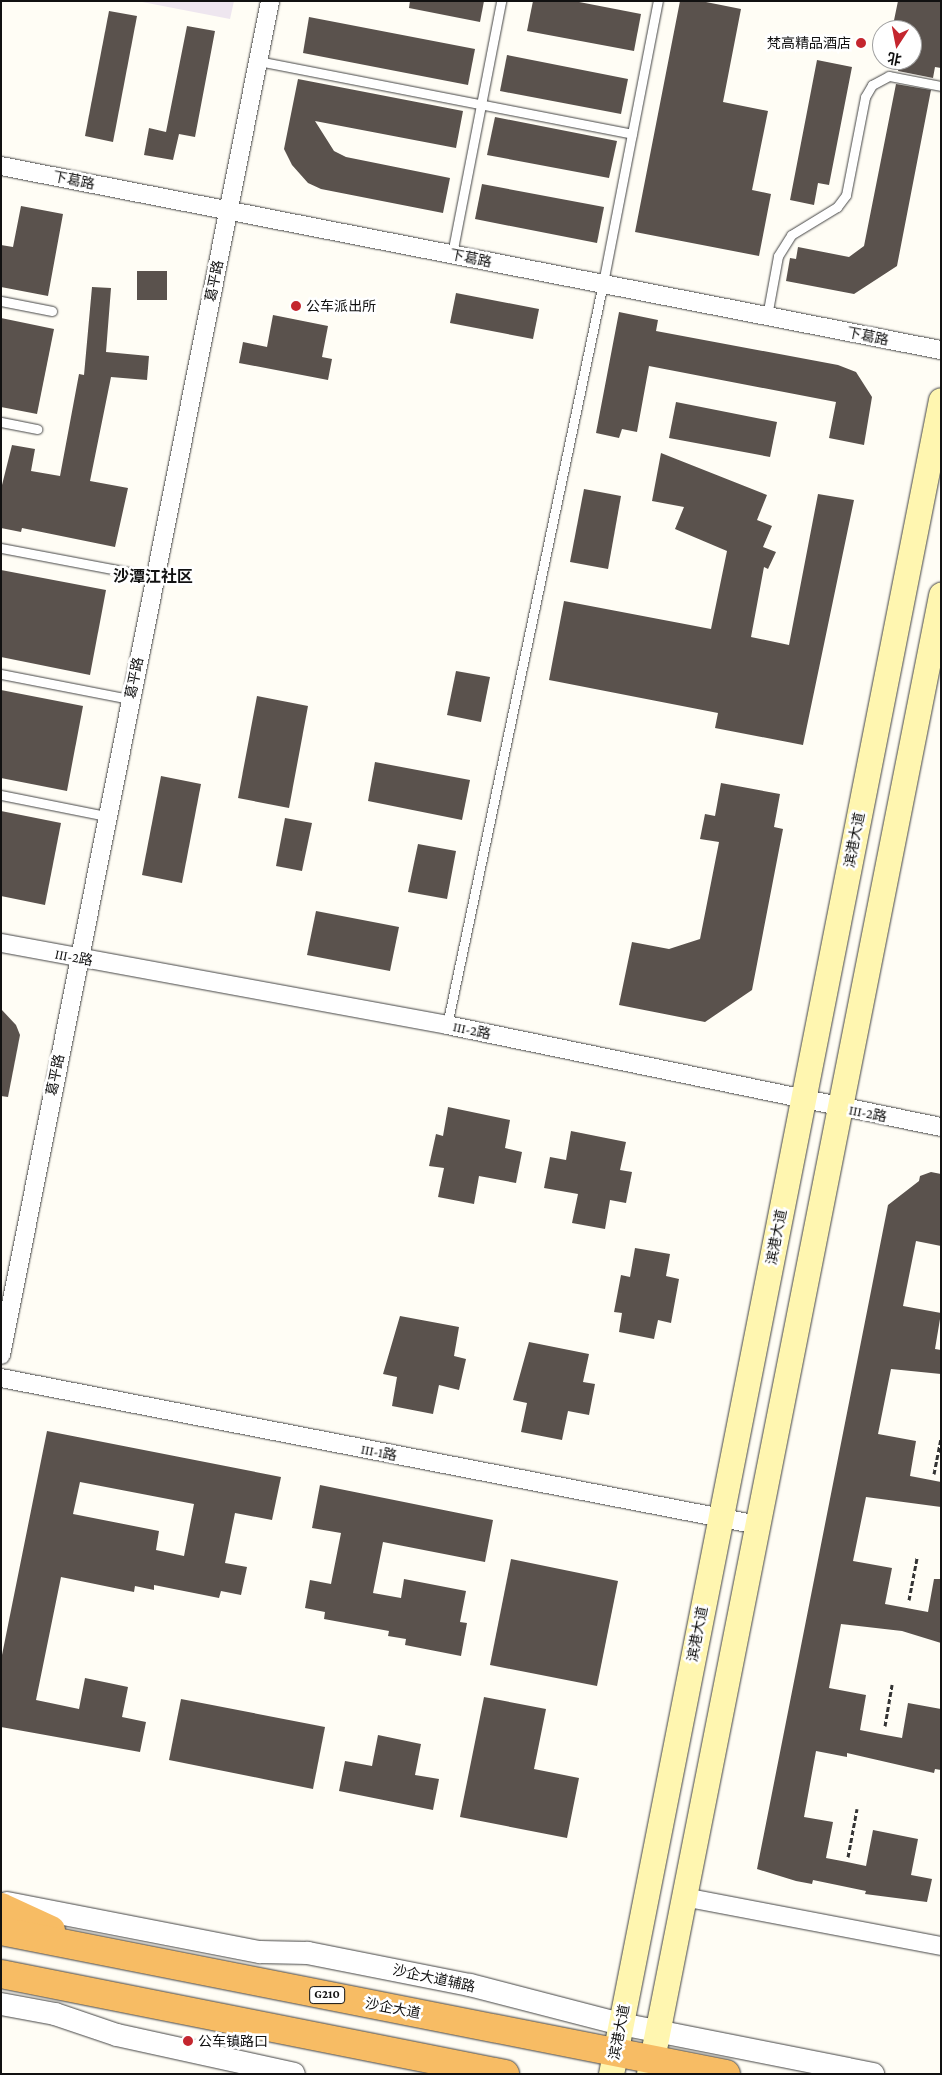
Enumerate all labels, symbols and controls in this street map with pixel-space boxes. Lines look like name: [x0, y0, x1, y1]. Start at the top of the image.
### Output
north arrow: [872, 20, 922, 70]
place label: 梵高精品酒店: [767, 35, 851, 51]
marker: 梵高精品酒店: [855, 37, 867, 49]
text: 北: [886, 50, 903, 68]
street label: 下葛路: [52, 168, 96, 192]
street label: 下葛路: [449, 246, 493, 270]
street label: 葛平路: [202, 259, 226, 303]
place label: 公车派出所: [306, 298, 376, 314]
marker: 公车派出所: [290, 300, 302, 312]
street label: 下葛路: [846, 324, 890, 348]
district label: 沙潭江社区: [113, 567, 193, 587]
street label: 葛平路: [122, 656, 146, 700]
street label: 滨港大道: [840, 811, 868, 869]
street label: III-2路: [54, 945, 94, 969]
street label: III-2路: [452, 1018, 492, 1042]
street label: 葛平路: [43, 1053, 67, 1097]
street label: III-2路: [848, 1101, 888, 1125]
street label: 滨港大道: [762, 1208, 790, 1266]
street label: III-1路: [360, 1440, 398, 1464]
street label: 滨港大道: [683, 1605, 711, 1663]
street label: 沙企大道辅路: [391, 1961, 477, 1995]
road number: G210: [308, 1986, 346, 2004]
street label: 沙企大道: [364, 1994, 422, 2022]
street label: 滨港大道: [605, 2003, 633, 2061]
place label: 公车镇路口: [198, 2033, 268, 2049]
marker: 公车镇路口: [182, 2035, 194, 2047]

